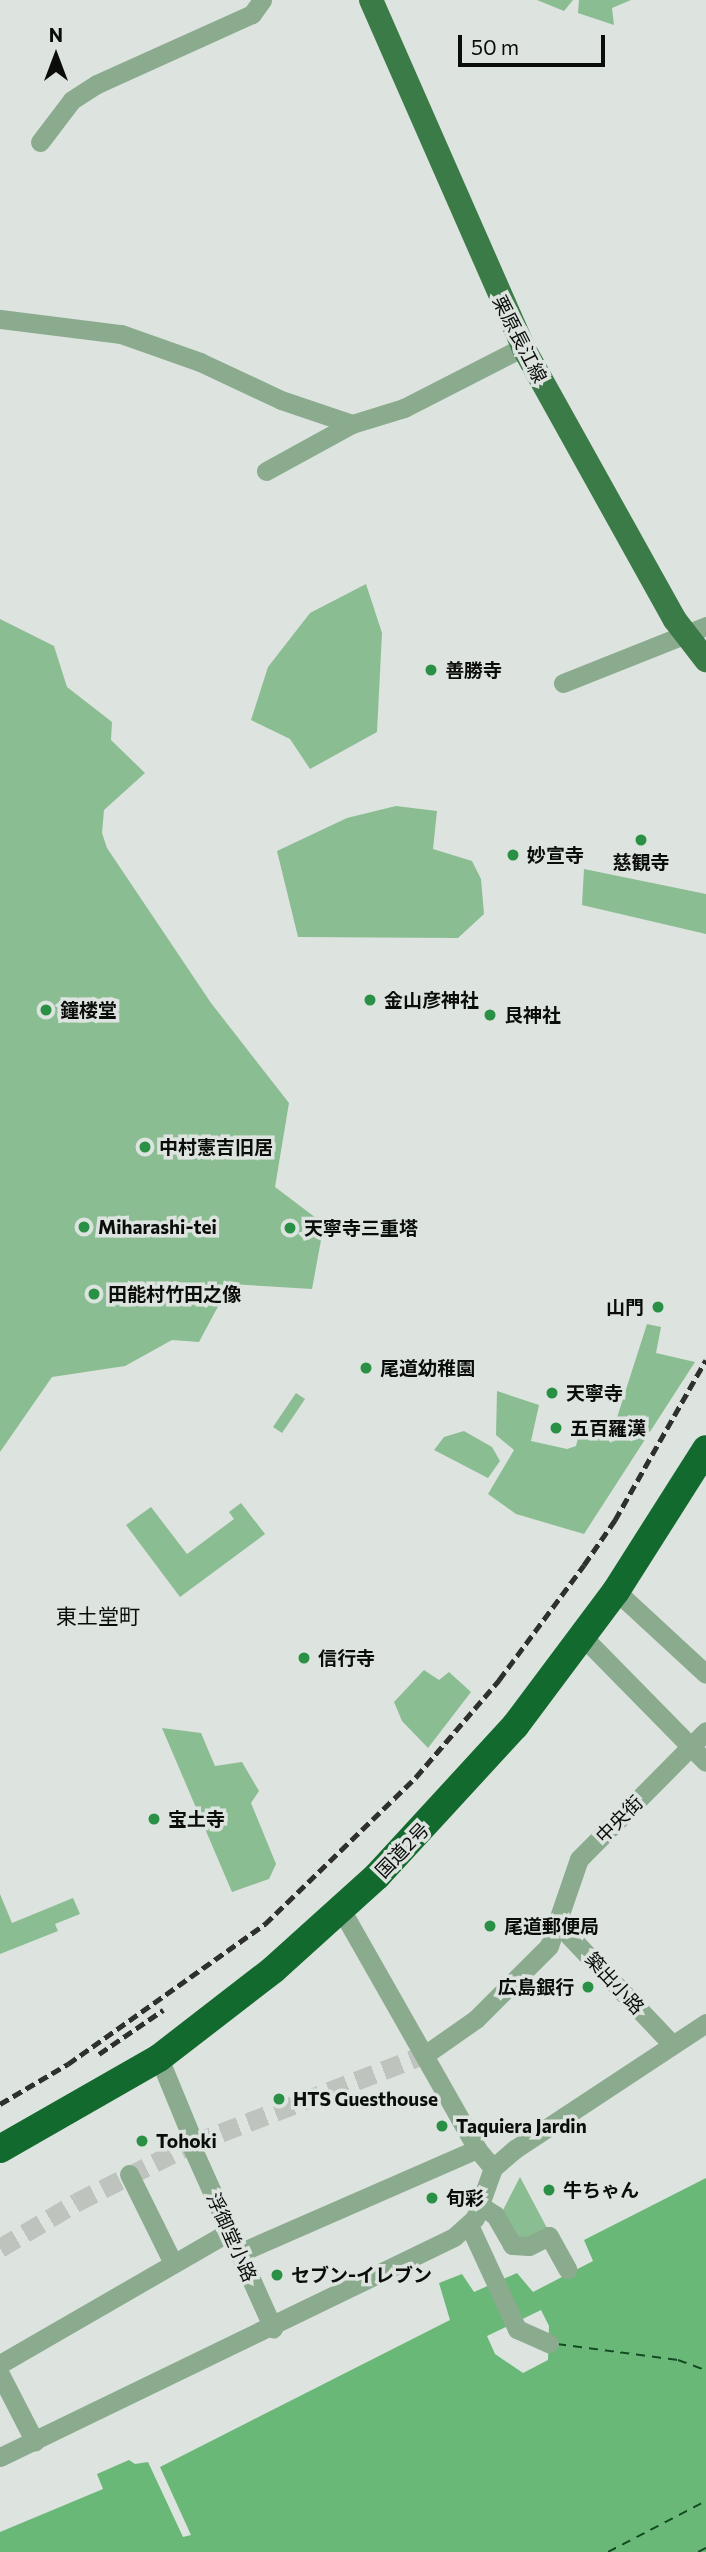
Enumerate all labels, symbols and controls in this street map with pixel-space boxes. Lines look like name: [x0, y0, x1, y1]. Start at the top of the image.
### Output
north arrow: [21, 21, 91, 91]
scale bar: [461, 21, 608, 65]
text: N: [49, 23, 63, 46]
text: 50 m: [471, 34, 519, 59]
street label: 栗原長江線: [488, 292, 552, 386]
place label: 善勝寺: [445, 659, 502, 681]
marker: 善勝寺: [423, 662, 439, 678]
marker: 慈観寺: [633, 832, 649, 848]
place label: 妙宣寺: [527, 844, 584, 866]
marker: 妙宣寺: [505, 847, 521, 863]
place label: 慈観寺: [613, 851, 669, 873]
place label: 金山彦神社: [384, 989, 479, 1011]
marker: 金山彦神社: [362, 992, 378, 1008]
place label: 鐘楼堂: [60, 999, 117, 1021]
marker: 鐘楼堂: [38, 1002, 54, 1018]
place label: 艮神社: [504, 1004, 561, 1026]
marker: 艮神社: [482, 1007, 498, 1023]
place label: 中村憲吉旧居: [159, 1136, 273, 1158]
marker: 中村憲吉旧居: [137, 1139, 153, 1155]
place label: Miharashi-tei: [98, 1216, 217, 1238]
place label: 天寧寺三重塔: [304, 1217, 418, 1239]
marker: Miharashi-tei: [76, 1219, 92, 1235]
marker: 天寧寺三重塔: [282, 1220, 298, 1236]
place label: 田能村竹田之像: [108, 1283, 241, 1305]
marker: 田能村竹田之像: [86, 1286, 102, 1302]
place label: 山門: [606, 1296, 644, 1318]
marker: 山門: [650, 1299, 666, 1315]
place label: 尾道幼稚園: [380, 1357, 475, 1379]
marker: 尾道幼稚園: [358, 1360, 374, 1376]
place label: 天寧寺: [566, 1382, 623, 1404]
marker: 天寧寺: [544, 1385, 560, 1401]
place label: 五百羅漢: [570, 1417, 646, 1439]
marker: 五百羅漢: [548, 1420, 564, 1436]
district label: 東土堂町: [56, 1603, 140, 1629]
place label: 信行寺: [318, 1647, 375, 1669]
marker: 信行寺: [296, 1650, 312, 1666]
street label: 中央街: [591, 1791, 647, 1847]
place label: 宝土寺: [168, 1808, 225, 1830]
marker: 宝土寺: [146, 1811, 162, 1827]
street label: 国道2号: [370, 1818, 434, 1882]
place label: 尾道郵便局: [504, 1915, 599, 1937]
marker: 尾道郵便局: [482, 1918, 498, 1934]
street label: 築出小路: [581, 1947, 649, 2019]
place label: 広島銀行: [498, 1976, 574, 1998]
marker: 広島銀行: [580, 1979, 596, 1995]
place label: HTS Guesthouse: [293, 2088, 438, 2110]
marker: HTS Guesthouse: [271, 2091, 287, 2107]
place label: Taquiera Jardin: [456, 2115, 587, 2137]
marker: Taquiera Jardin: [434, 2118, 450, 2134]
place label: Tohoki: [156, 2130, 217, 2152]
marker: Tohoki: [134, 2133, 150, 2149]
place label: 牛ちゃん: [563, 2179, 639, 2201]
marker: 牛ちゃん: [541, 2182, 557, 2198]
place label: 旬彩: [446, 2187, 484, 2209]
street label: 浮御堂小路: [202, 2189, 262, 2285]
marker: 旬彩: [424, 2190, 440, 2206]
place label: セブン-イレブン: [291, 2264, 432, 2286]
marker: セブン-イレブン: [269, 2267, 285, 2283]

